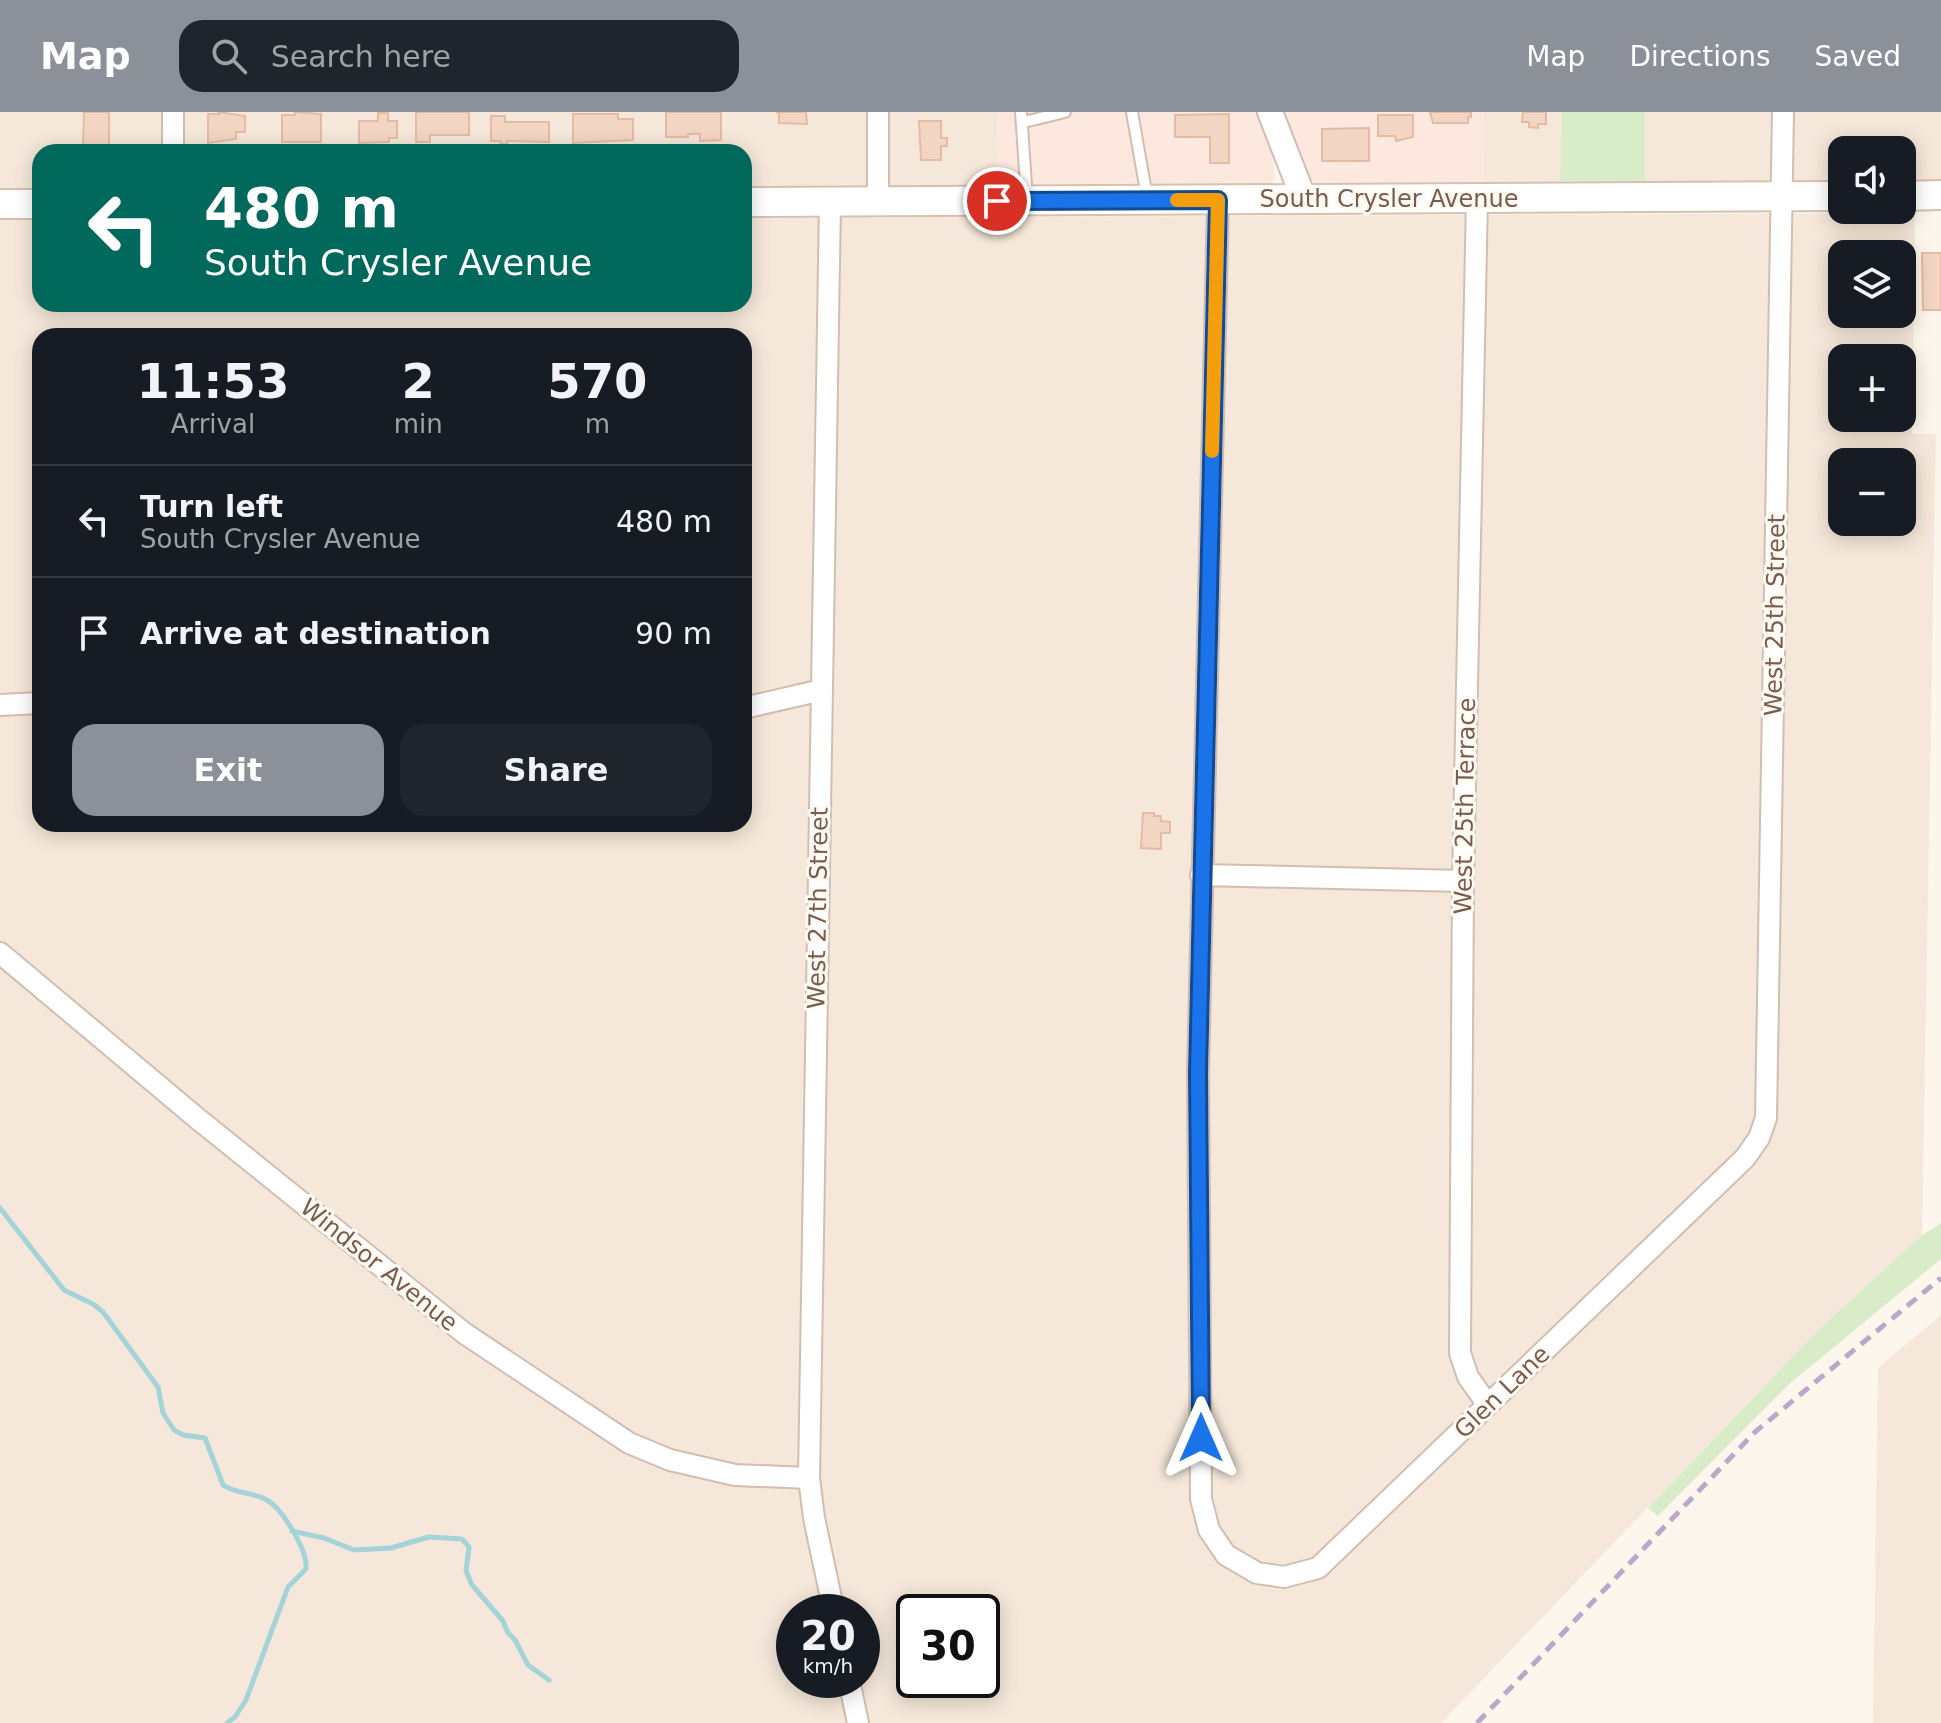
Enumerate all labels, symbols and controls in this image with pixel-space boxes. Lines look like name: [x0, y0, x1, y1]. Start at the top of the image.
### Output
search box: [179, 20, 739, 92]
text: Map: [40, 34, 131, 78]
icon: search: [207, 34, 251, 78]
text: Search here: [271, 39, 451, 74]
text: Map: [1526, 40, 1585, 73]
text: Directions: [1629, 40, 1770, 73]
text: Saved: [1814, 40, 1901, 73]
map controls: [1828, 136, 1916, 536]
button: sound: [1828, 136, 1916, 224]
pin: [963, 167, 1031, 235]
text: 480 m: [204, 175, 399, 240]
icon: left: [72, 176, 176, 280]
icon: arrive: [975, 179, 1019, 223]
street label: South Crysler Avenue: [1260, 185, 1518, 213]
button: layers: [1828, 240, 1916, 328]
text: South Crysler Avenue: [204, 242, 592, 283]
button: +: [1828, 344, 1916, 432]
text: 11:53: [136, 353, 289, 409]
text: 2: [402, 353, 435, 409]
text: 570: [547, 353, 647, 409]
text: Arrival: [171, 409, 255, 439]
text: min: [394, 409, 443, 439]
text: m: [585, 409, 610, 439]
button: −: [1828, 448, 1916, 536]
text: Turn left: [140, 489, 283, 524]
icon: left: [72, 499, 116, 543]
text: 480 m: [616, 504, 712, 539]
street label: West 25th Street: [1759, 514, 1791, 716]
text: South Crysler Avenue: [140, 524, 420, 554]
icon: arrive: [72, 611, 116, 655]
text: Arrive at destination: [140, 616, 491, 651]
text: 90 m: [635, 616, 712, 651]
street label: West 25th Terrace: [1449, 697, 1481, 915]
button: Exit: [72, 724, 384, 816]
button: Share: [400, 724, 712, 816]
street label: West 27th Street: [802, 807, 834, 1009]
street label: Windsor Avenue: [295, 1193, 463, 1337]
street label: Glen Lane: [1449, 1340, 1555, 1444]
position arrow: [1159, 1396, 1243, 1480]
speed limit sign: 30: [896, 1594, 1000, 1698]
text: 20: [800, 1613, 856, 1659]
text: km/h: [803, 1654, 853, 1678]

